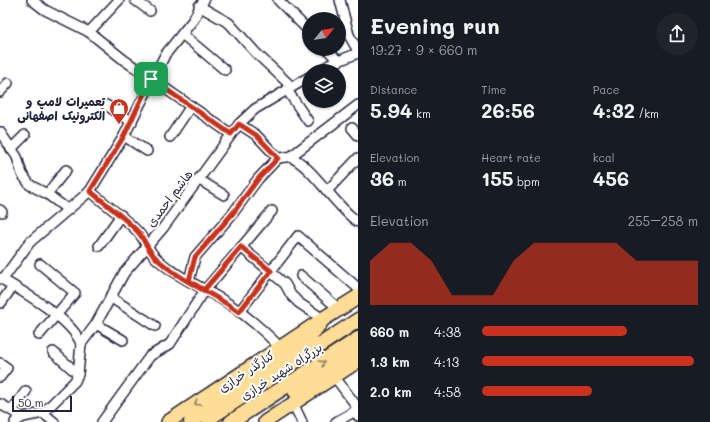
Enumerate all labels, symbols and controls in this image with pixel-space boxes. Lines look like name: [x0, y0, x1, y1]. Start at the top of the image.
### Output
text: Evening run: [370, 11, 500, 40]
north arrow: [302, 12, 346, 56]
map controls: [302, 12, 346, 108]
button: share: [656, 13, 698, 55]
text: 19:27 · 9 × 660 m: [370, 41, 477, 58]
pin: [134, 62, 168, 96]
button: layers: [302, 64, 346, 108]
icon: arrive: [140, 68, 162, 90]
text: Distance: [370, 82, 417, 97]
text: Time: [481, 82, 506, 97]
text: Pace: [593, 82, 620, 97]
place label: تعمیرات لامپ و الکترونیک اصفهانی: [17, 93, 106, 124]
shop icon: تعمیرات لامپ و الکترونیک اصفهانی: [108, 97, 130, 125]
text: 5.94: [370, 97, 413, 123]
text: 26:56: [481, 97, 535, 123]
text: 4:32: [593, 97, 635, 123]
text: km: [413, 106, 431, 121]
text: /km: [635, 106, 659, 121]
text: Elevation: [370, 150, 419, 165]
text: Heart rate: [481, 150, 541, 165]
text: kcal: [593, 150, 615, 165]
text: 36: [370, 165, 394, 191]
text: 155: [481, 165, 514, 191]
text: 456: [593, 165, 629, 191]
street label: هاشم احمدی: [142, 166, 197, 231]
text: m: [394, 174, 406, 189]
text: bpm: [514, 174, 540, 189]
text: Elevation: [370, 212, 428, 229]
text: 255–258 m: [628, 212, 698, 229]
text: 660 m: [370, 323, 409, 340]
text: 4:38: [434, 323, 461, 340]
street label: بزرگراه شهید خرازی: [237, 339, 325, 404]
street label: کنارگذر خرازی: [215, 346, 277, 396]
text: 1.3 km: [370, 353, 410, 370]
text: 4:13: [434, 353, 459, 370]
one-way arrow: [318, 360, 325, 367]
text: 2.0 km: [370, 383, 412, 400]
text: 4:58: [434, 383, 461, 400]
scale bar: [12, 394, 72, 413]
text: 50 m: [18, 395, 44, 410]
one-way arrow: [194, 398, 201, 406]

